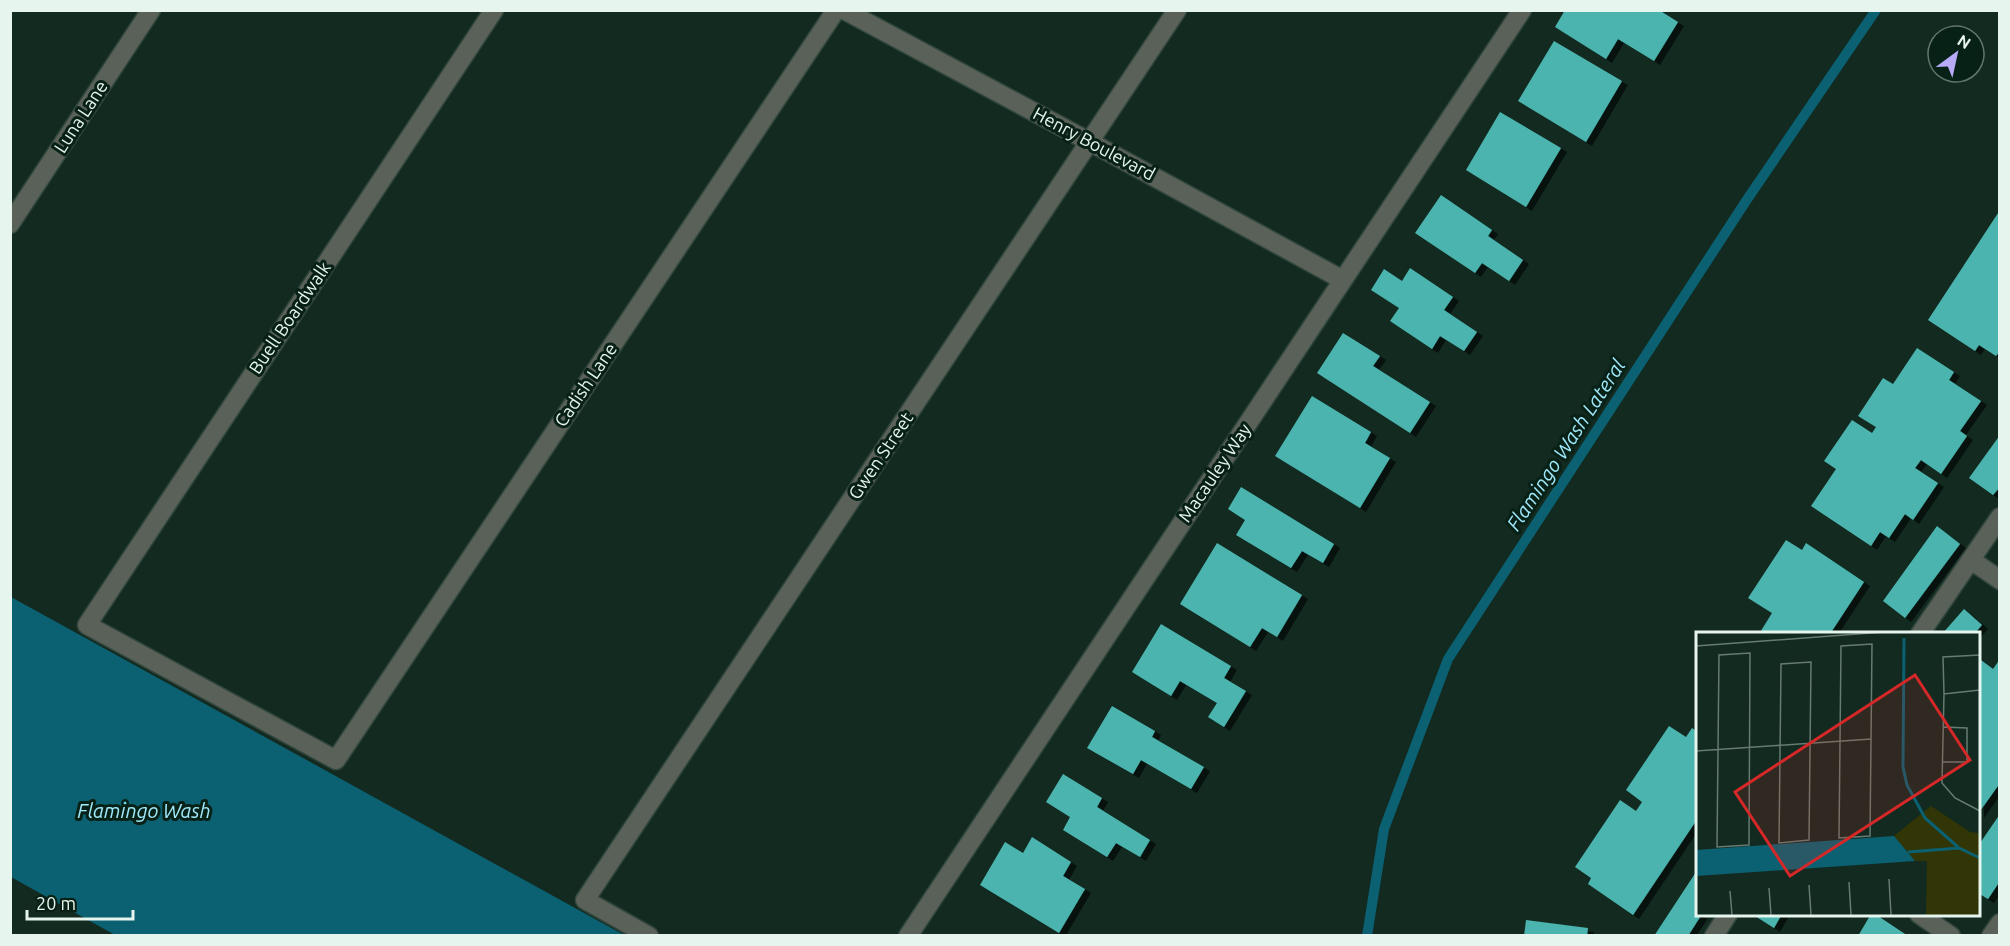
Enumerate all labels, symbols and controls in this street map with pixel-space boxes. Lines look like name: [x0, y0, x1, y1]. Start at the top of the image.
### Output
north arrow: [1926, 24, 1986, 84]
text: N: [1954, 31, 1974, 52]
street label: Luna Lane: [50, 77, 111, 156]
street label: Henry Boulevard: [1030, 103, 1159, 184]
street label: Buell Boardwalk: [244, 258, 334, 377]
street label: Cadish Lane: [550, 339, 620, 430]
water label: Flamingo Wash Lateral: [1502, 354, 1630, 535]
street label: Gwen Street: [844, 408, 917, 503]
street label: Macauley Way: [1174, 419, 1255, 525]
inset map: [1696, 632, 1980, 916]
water label: Flamingo Wash: [77, 799, 211, 822]
scale bar: [27, 883, 134, 921]
text: 20 m: [36, 893, 76, 913]

